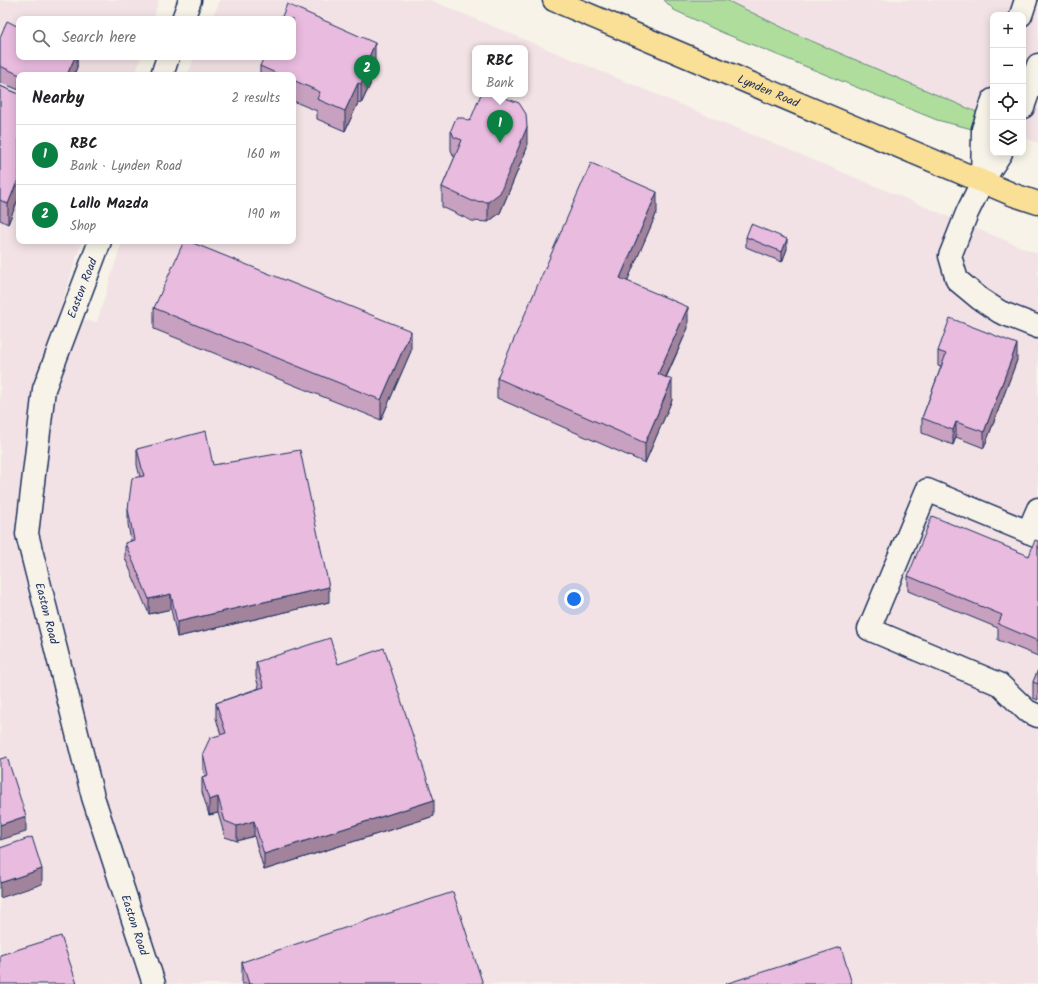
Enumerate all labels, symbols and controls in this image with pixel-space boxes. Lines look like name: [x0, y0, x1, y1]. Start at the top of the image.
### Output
map controls: [990, 12, 1026, 156]
button: +: [990, 12, 1026, 48]
search box: [16, 16, 296, 60]
text: Search here: [62, 26, 136, 50]
icon: search: [30, 27, 52, 49]
popup: [472, 45, 528, 97]
button: −: [990, 48, 1026, 84]
text: RBC: [486, 49, 514, 73]
pin: 2: [354, 55, 380, 88]
street label: Lynden Road: [735, 70, 803, 113]
text: Bank: [486, 73, 514, 94]
button: locate: [990, 84, 1026, 120]
text: Nearby: [32, 85, 84, 112]
text: 2 results: [232, 88, 280, 109]
pin: 1: [487, 110, 513, 143]
button: layers: [990, 120, 1026, 156]
text: RBC: [70, 132, 98, 156]
text: 1: [43, 144, 47, 165]
text: 160 m: [247, 144, 280, 165]
text: Bank · Lynden Road: [70, 156, 182, 177]
text: Lallo Mazda: [70, 192, 148, 216]
text: 2: [41, 204, 49, 225]
text: 190 m: [248, 204, 280, 225]
text: Shop: [70, 216, 96, 237]
street label: Easton Road: [62, 254, 103, 321]
street label: Easton Road: [30, 580, 64, 647]
your location: [564, 589, 584, 609]
street label: Easton Road: [115, 892, 153, 959]

